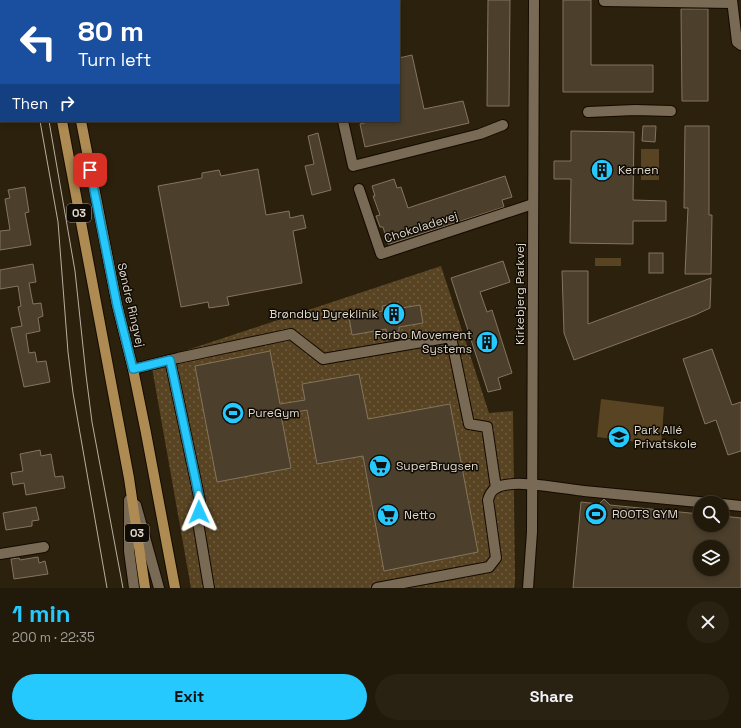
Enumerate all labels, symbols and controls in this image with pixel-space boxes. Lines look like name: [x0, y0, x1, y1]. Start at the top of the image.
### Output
text: 80 m: [78, 13, 144, 49]
icon: left: [12, 16, 64, 68]
text: Turn left: [78, 48, 151, 71]
icon: right: [56, 92, 78, 114]
text: Then: [12, 94, 48, 113]
pin: [73, 153, 107, 187]
building icon: Kernen: [589, 157, 615, 183]
icon: arrive: [79, 159, 101, 181]
place label: Kernen: [618, 162, 659, 178]
road number: O3: [67, 204, 91, 222]
street label: Chokoladevej: [382, 208, 460, 246]
street label: Kirkebjerg Parkvej: [512, 243, 528, 345]
street label: Søndre Ringvej: [114, 261, 148, 349]
building icon: Brøndby Dyreklinik: [381, 301, 407, 327]
place label: Brøndby Dyreklinik: [269, 306, 379, 322]
place label: Forbo Movement Systems: [374, 327, 472, 357]
building icon: Forbo Movement Systems: [474, 329, 500, 355]
sports icon: PureGym: [220, 400, 246, 426]
place label: PureGym: [248, 405, 300, 421]
place label: Park Allé Privatskole: [634, 422, 697, 452]
school or university icon: Park Allé Privatskole: [606, 424, 632, 450]
supermarket icon: SuperBrugsen: [367, 453, 393, 479]
place label: SuperBrugsen: [396, 458, 478, 474]
position arrow: [178, 491, 220, 533]
map controls: [693, 496, 729, 576]
button: search: [693, 496, 729, 532]
sports icon: ROOTS GYM: [583, 501, 609, 527]
supermarket icon: Netto: [375, 502, 401, 528]
place label: ROOTS GYM: [612, 506, 678, 522]
place label: Netto: [404, 507, 436, 523]
road number: O3: [125, 524, 149, 542]
button: layers: [693, 540, 729, 576]
text: 1 min: [12, 598, 71, 629]
button: close: [687, 601, 729, 643]
text: 200 m · 22:35: [12, 629, 95, 646]
button: Exit: [12, 674, 367, 720]
button: Share: [375, 674, 729, 720]

